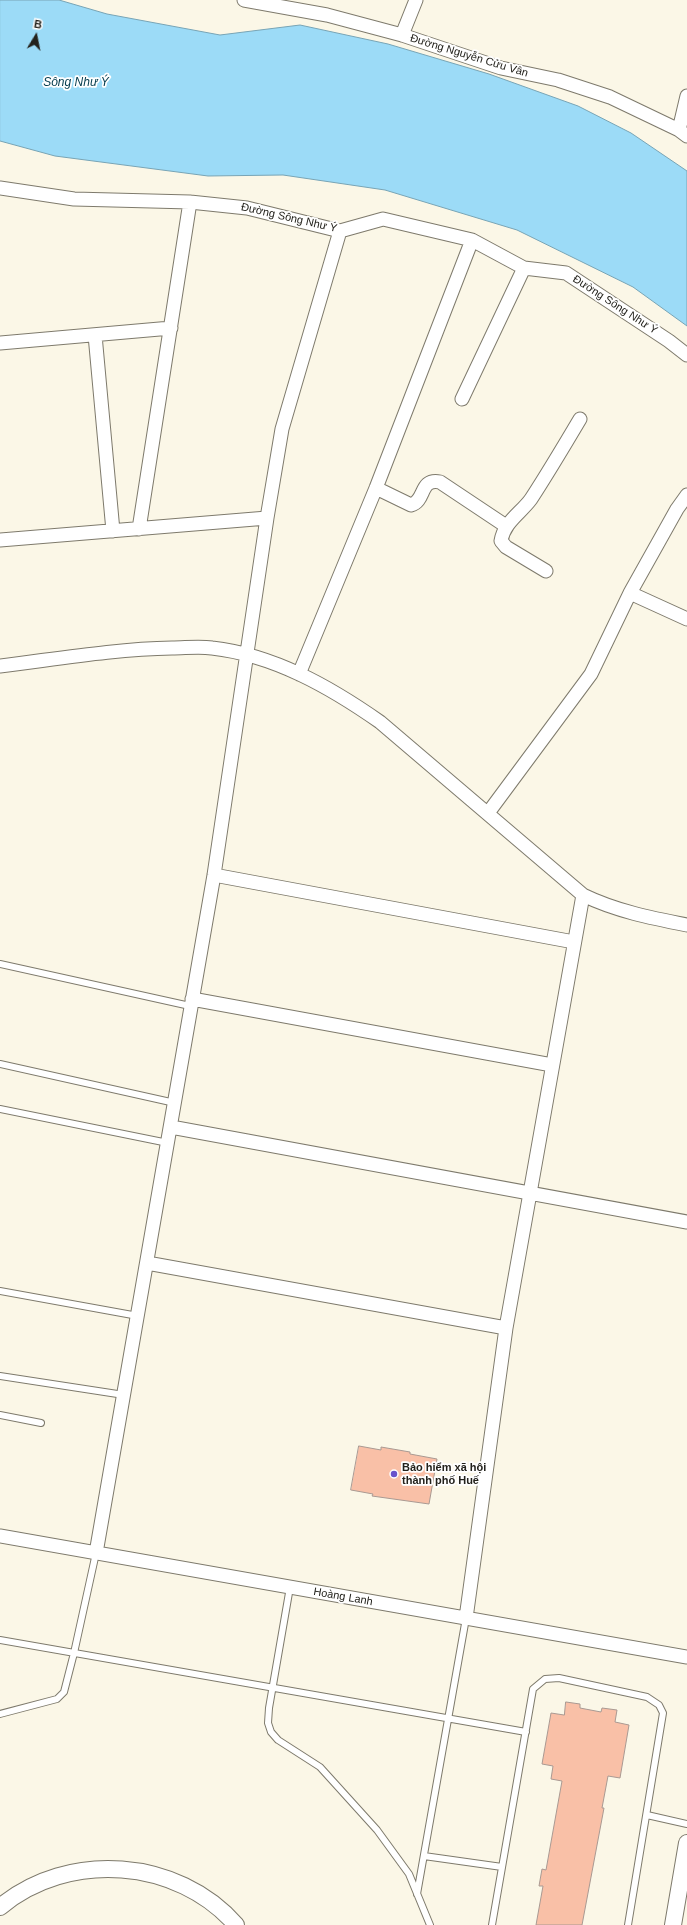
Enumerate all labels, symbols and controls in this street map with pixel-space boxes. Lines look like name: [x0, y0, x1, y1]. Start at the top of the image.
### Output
north arrow: [16, 16, 56, 56]
text: B: [33, 18, 43, 31]
street label: Đường Nguyễn Cửu Vân: [408, 32, 530, 80]
water label: Sông Như Ý: [43, 76, 109, 90]
street label: Đường Sông Như Ý: [240, 201, 338, 235]
street label: Đường Sông Như Ý: [570, 273, 660, 337]
place label: Bảo hiểm xã hội thành phố Huế: [402, 1461, 486, 1487]
marker: Bảo hiểm xã hội thành phố Huế: [389, 1469, 399, 1479]
street label: Hoàng Lanh: [312, 1585, 374, 1609]

